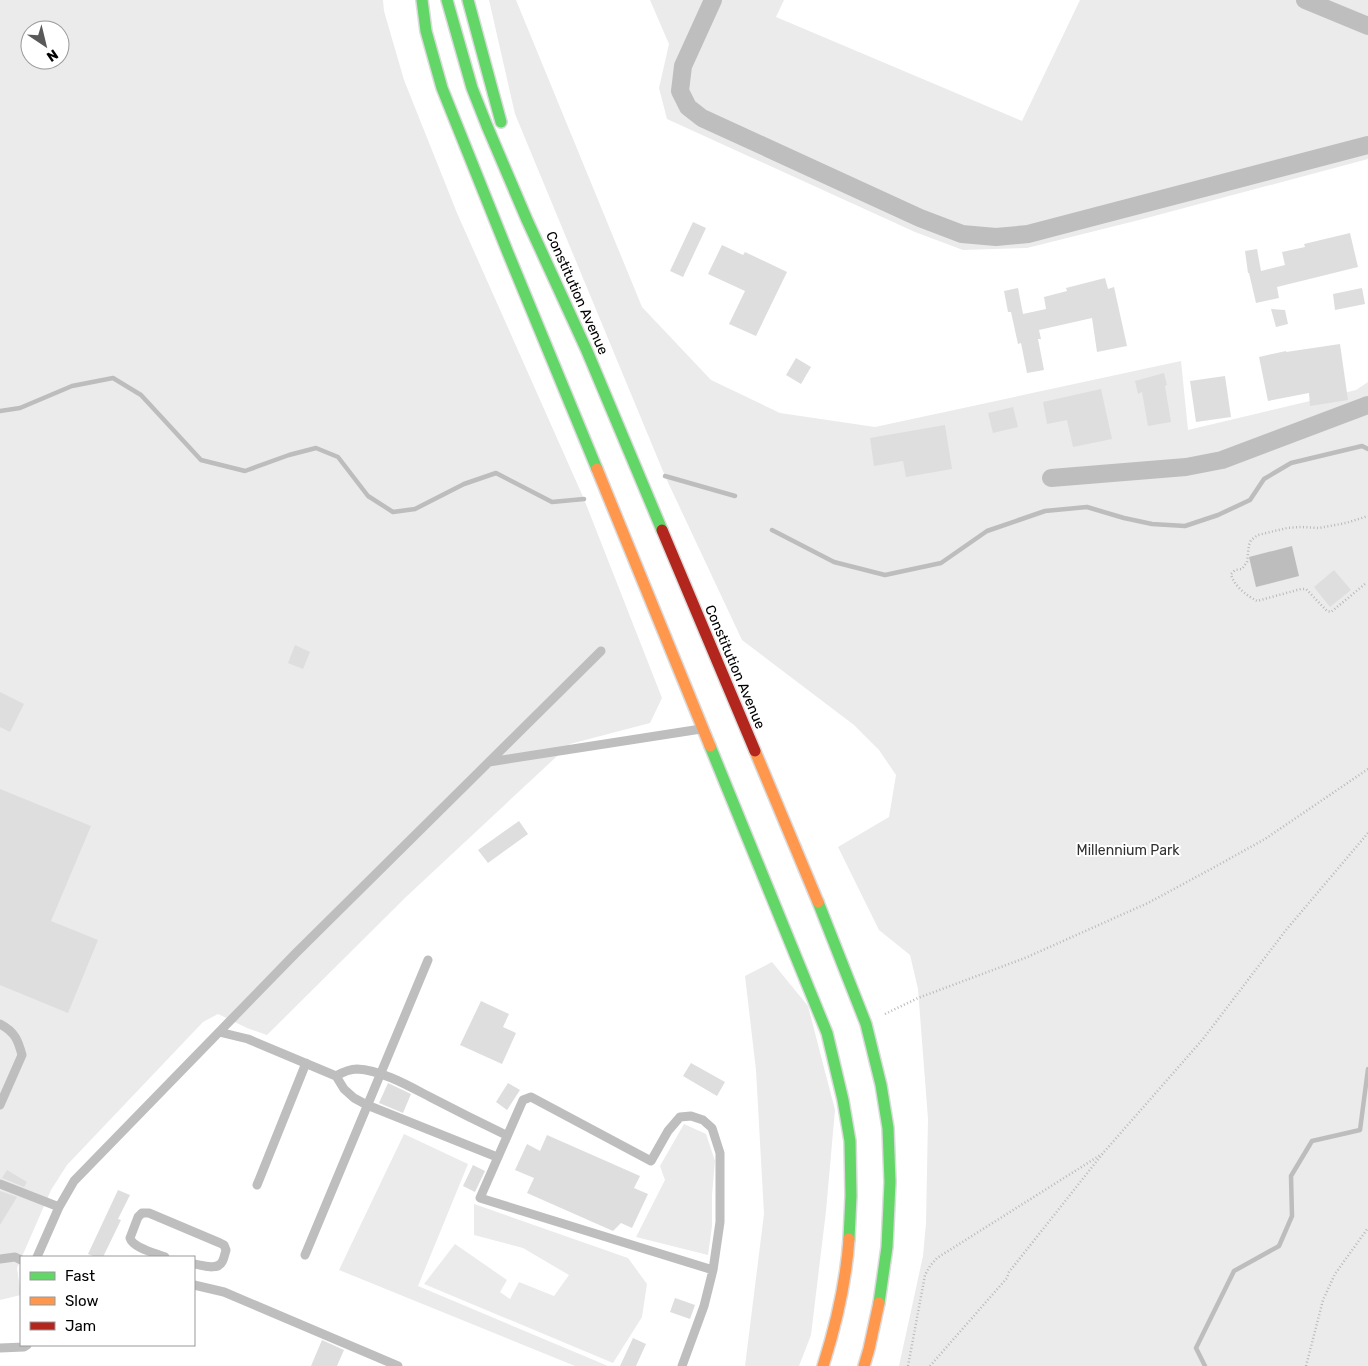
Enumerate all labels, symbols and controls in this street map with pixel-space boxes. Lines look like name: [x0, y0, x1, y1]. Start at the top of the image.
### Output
north arrow: [20, 20, 70, 70]
text: N: [43, 45, 61, 65]
street label: Constitution Avenue: [542, 229, 612, 357]
street label: Constitution Avenue: [701, 602, 769, 732]
park label: Millennium Park: [1077, 842, 1180, 859]
legend: [20, 1256, 195, 1346]
text: Fast: [65, 1267, 95, 1285]
text: Slow: [65, 1292, 98, 1310]
text: Jam: [65, 1317, 96, 1335]

